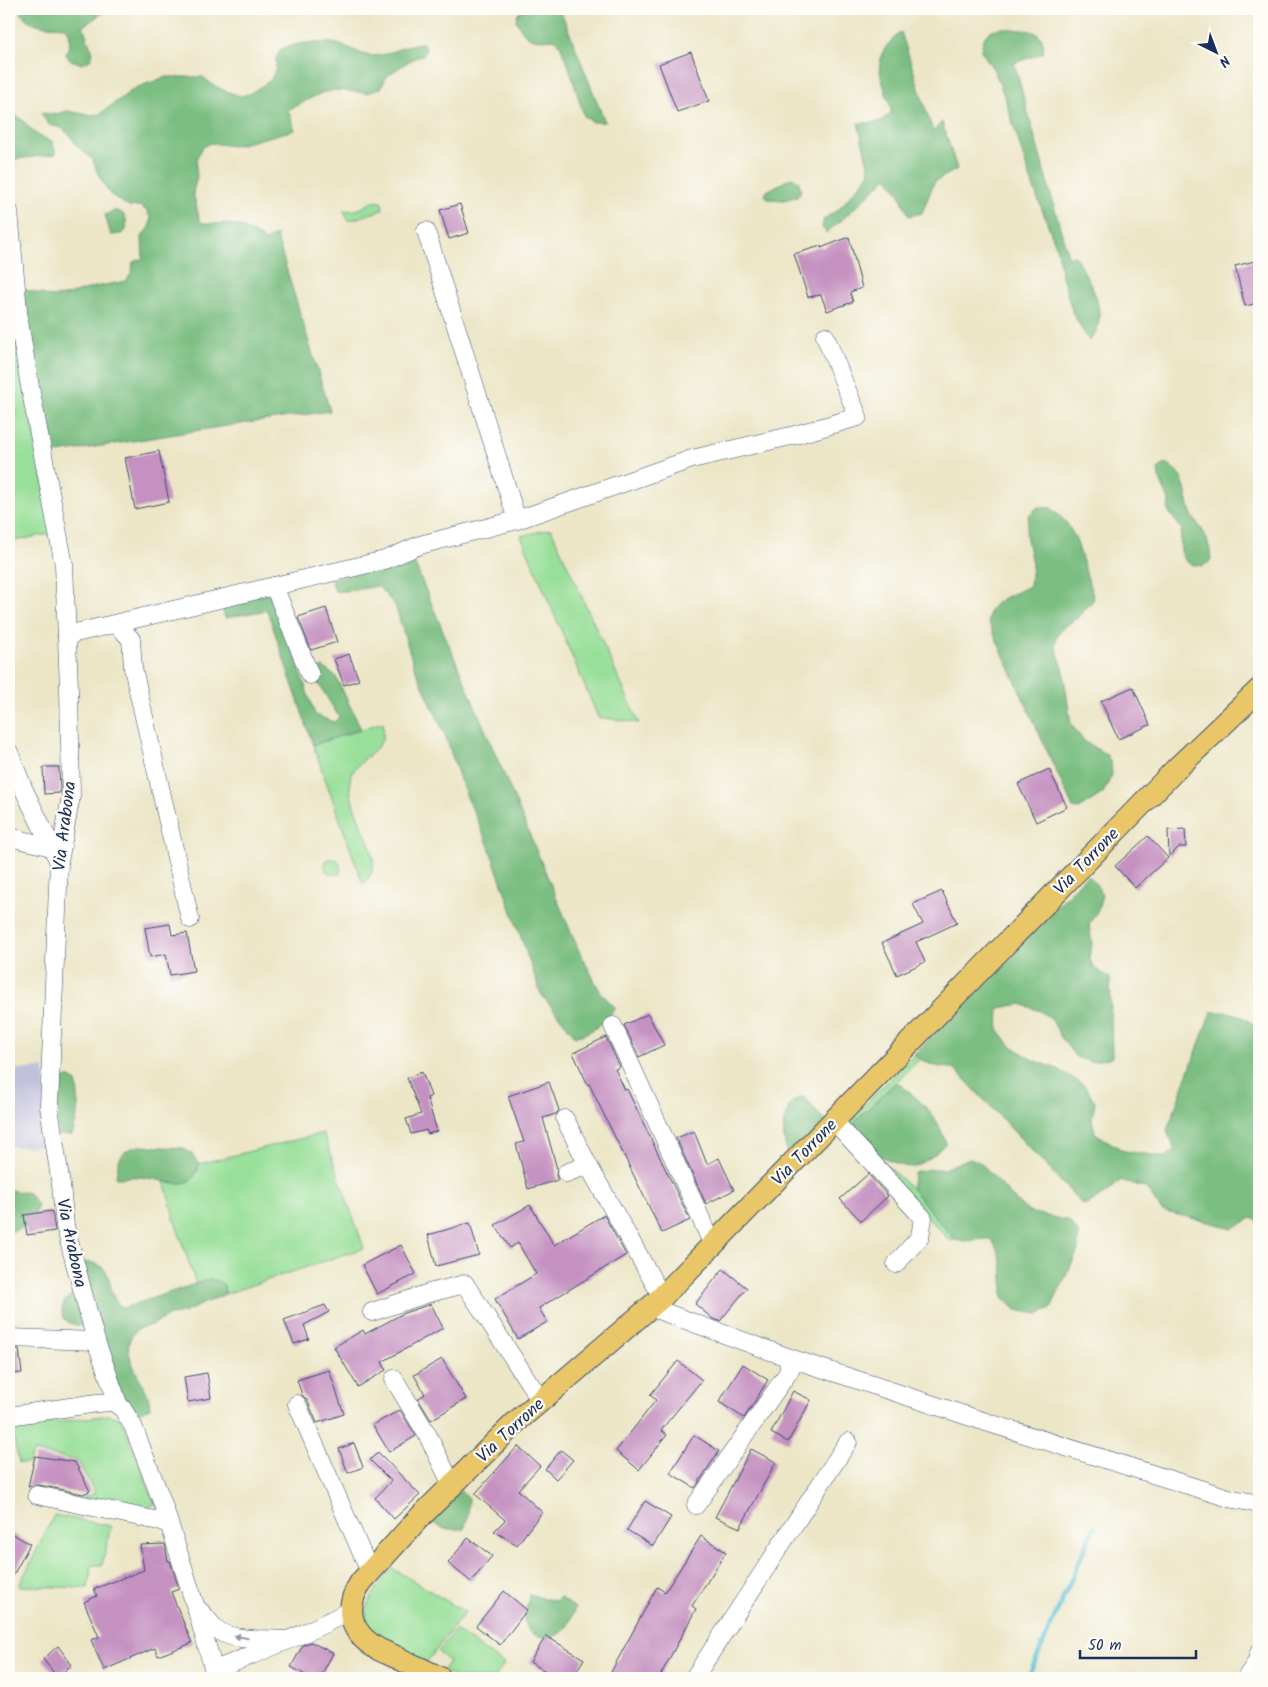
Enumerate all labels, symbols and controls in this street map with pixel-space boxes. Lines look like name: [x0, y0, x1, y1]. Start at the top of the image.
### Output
north arrow: [1190, 28, 1240, 78]
text: N: [1213, 50, 1235, 72]
street label: Via Arabona: [46, 779, 85, 873]
street label: Via Torrone: [1047, 821, 1127, 903]
street label: Via Torrone: [765, 1112, 845, 1194]
street label: Via Arabona: [47, 1196, 94, 1291]
street label: Via Torrone: [470, 1391, 552, 1471]
scale bar: [1080, 1627, 1197, 1659]
one-way arrow: [233, 1632, 249, 1640]
text: 50 m: [1088, 1634, 1122, 1658]

